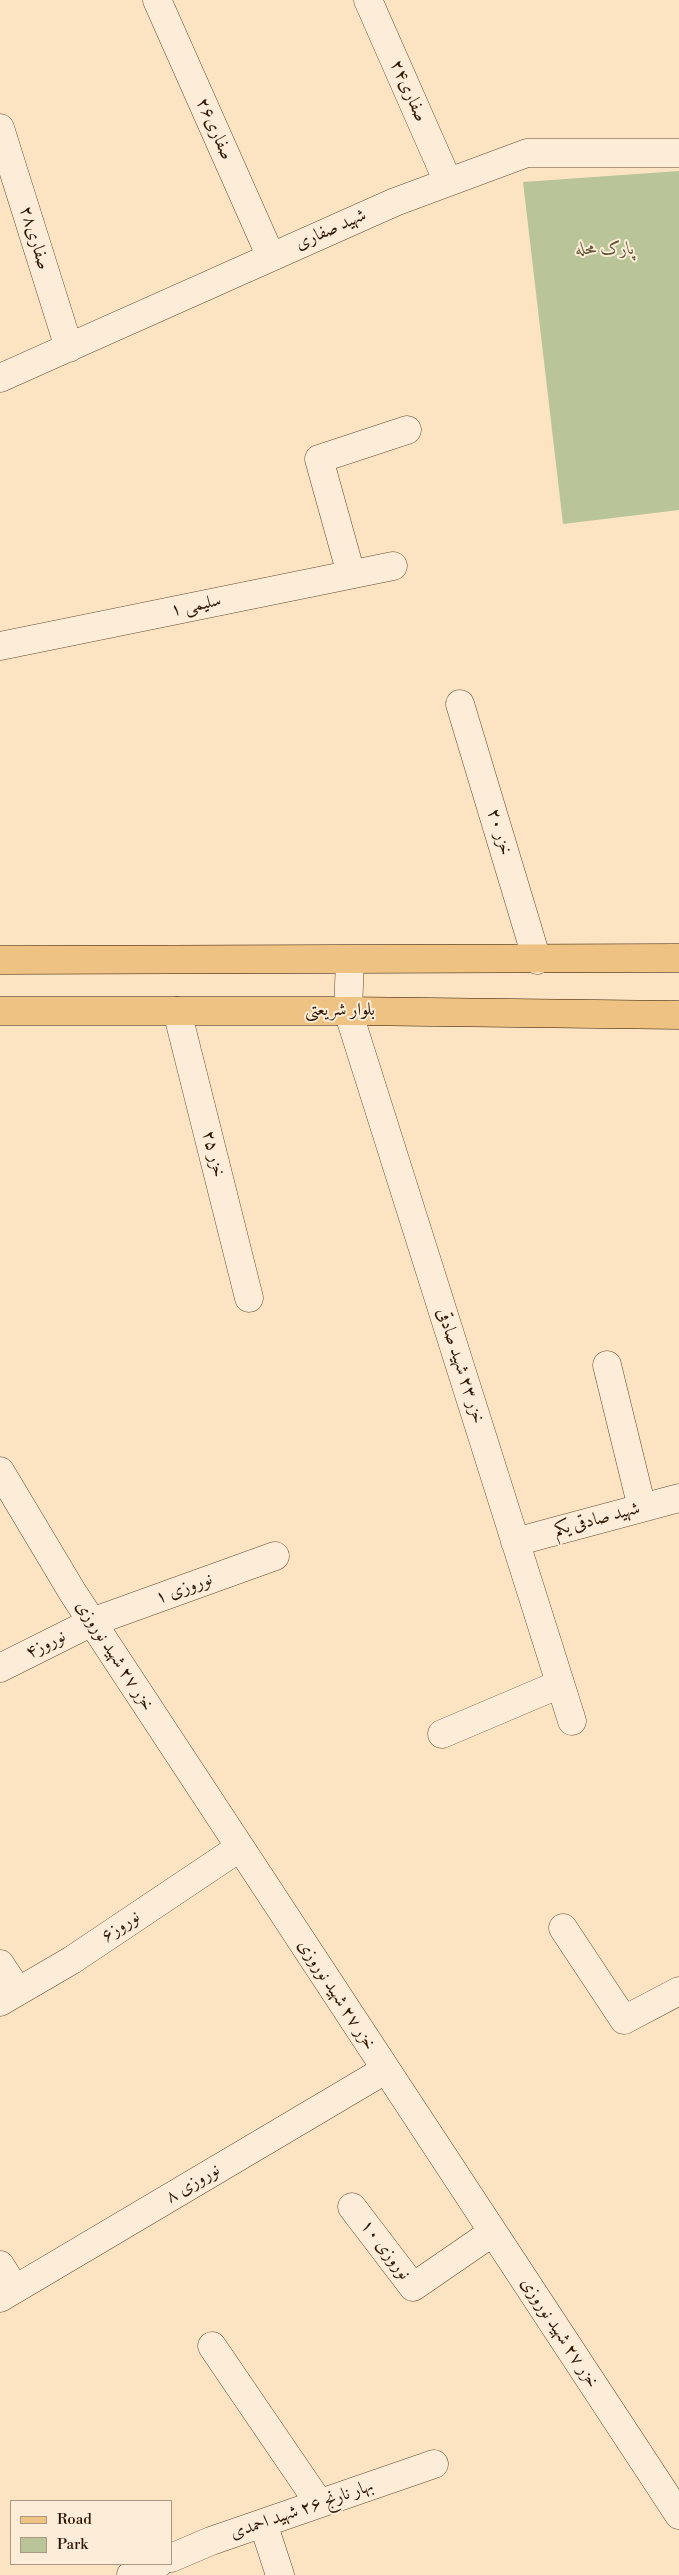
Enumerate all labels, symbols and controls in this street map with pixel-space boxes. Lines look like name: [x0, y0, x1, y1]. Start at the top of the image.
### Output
street label: صفاری۲۴: [385, 57, 431, 125]
street label: صفاری۲۶: [191, 95, 237, 163]
street label: صفاری۲۸: [14, 204, 54, 272]
street label: شهید صفاری: [292, 205, 370, 255]
park label: پارک محله: [575, 239, 635, 261]
street label: سلیمی ۱: [169, 590, 223, 622]
street label: خزر ۲۰: [482, 806, 516, 858]
street label: بلوار شریعتی: [305, 1000, 375, 1022]
street label: خزر ۲۵: [197, 1128, 229, 1180]
street label: خزر ۲۳ شهید صادقی: [431, 1306, 489, 1426]
street label: شهید صادقی یکم: [552, 1498, 642, 1542]
street label: نوروزی ۱: [152, 1569, 216, 1609]
street label: خزر ۲۷ شهید نوروزی: [70, 1597, 158, 1715]
street label: نوروز۴: [23, 1626, 69, 1664]
street label: نوروز۶: [98, 1906, 144, 1948]
street label: خزر ۲۷ شهید نوروزی: [292, 1936, 380, 2054]
street label: نوروزی ۸: [162, 2160, 224, 2208]
street label: نوروزی ۱۰: [355, 2216, 415, 2284]
street label: خزر ۲۷ شهید نوروزی: [515, 2274, 603, 2392]
street label: بهار نارنج ۲۶ شهید احمدی: [228, 2475, 376, 2545]
legend: [10, 2500, 172, 2565]
text: Road: [57, 2510, 92, 2529]
text: Park: [57, 2535, 88, 2554]

